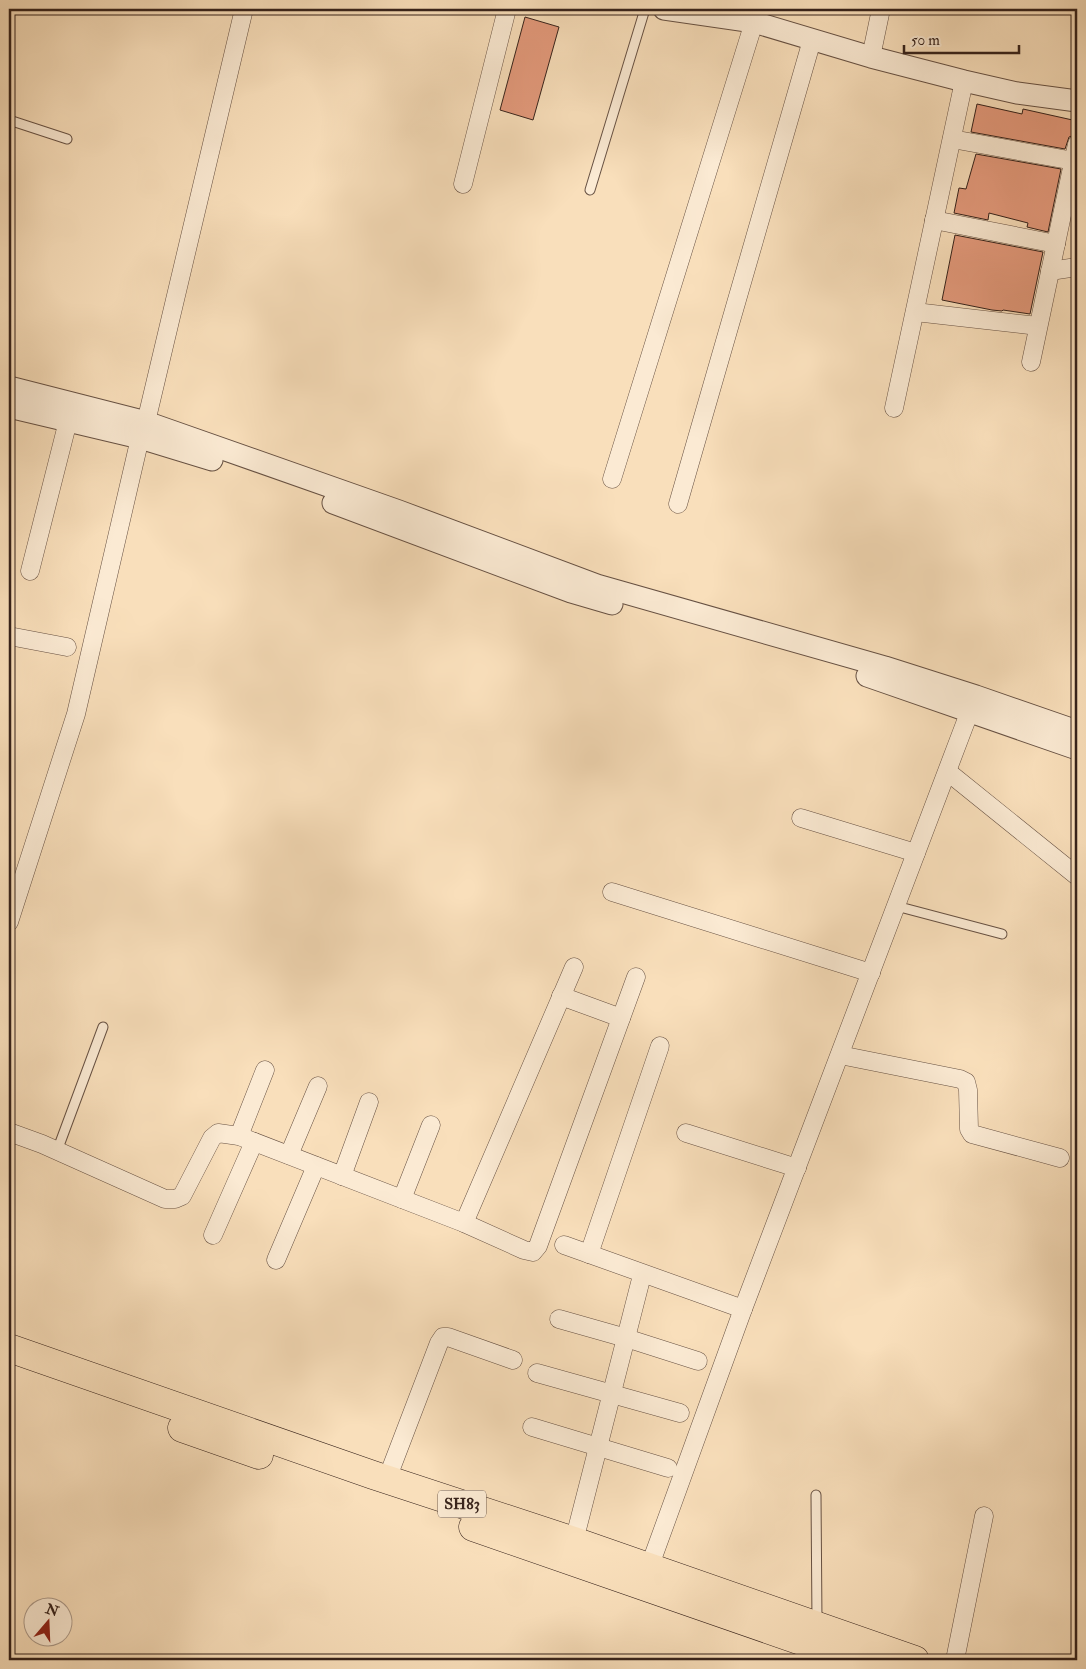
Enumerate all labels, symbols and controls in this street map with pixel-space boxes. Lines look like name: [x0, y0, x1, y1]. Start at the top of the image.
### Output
scale bar: [904, 22, 1018, 54]
text: 50 m: [911, 31, 940, 50]
road number: SH83: [438, 1490, 486, 1518]
north arrow: [22, 1596, 72, 1646]
text: N: [42, 1600, 61, 1620]

